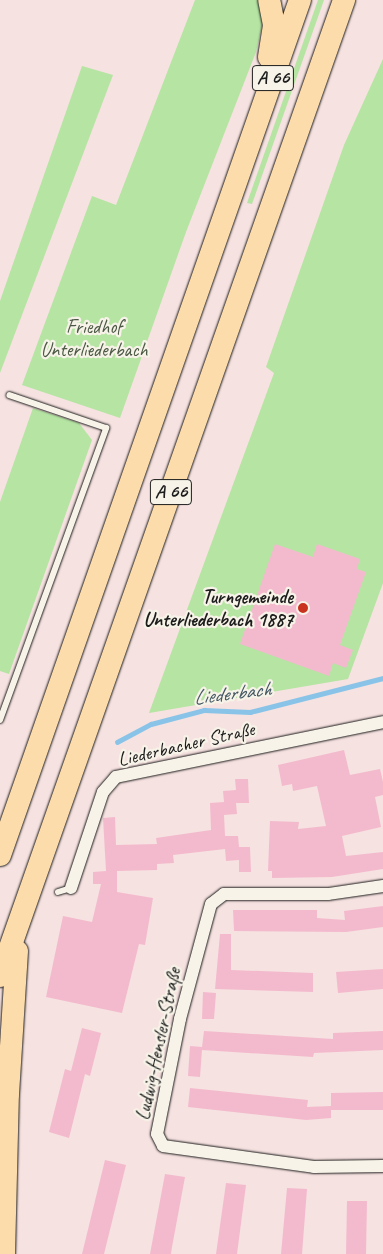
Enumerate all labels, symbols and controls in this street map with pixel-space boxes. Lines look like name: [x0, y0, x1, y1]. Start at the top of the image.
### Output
road number: A 66: [252, 62, 294, 94]
park label: Friedhof Unterliederbach: [41, 314, 147, 361]
road number: A 66: [150, 476, 192, 508]
place label: Turngemeinde Unterliederbach 1887: [143, 584, 293, 631]
marker: Turngemeinde Unterliederbach 1887: [297, 602, 309, 614]
water label: Liederbach: [192, 676, 272, 710]
street label: Liederbacher Straße: [115, 717, 257, 771]
street label: Ludwig-Hensler-Straße: [130, 966, 186, 1122]

